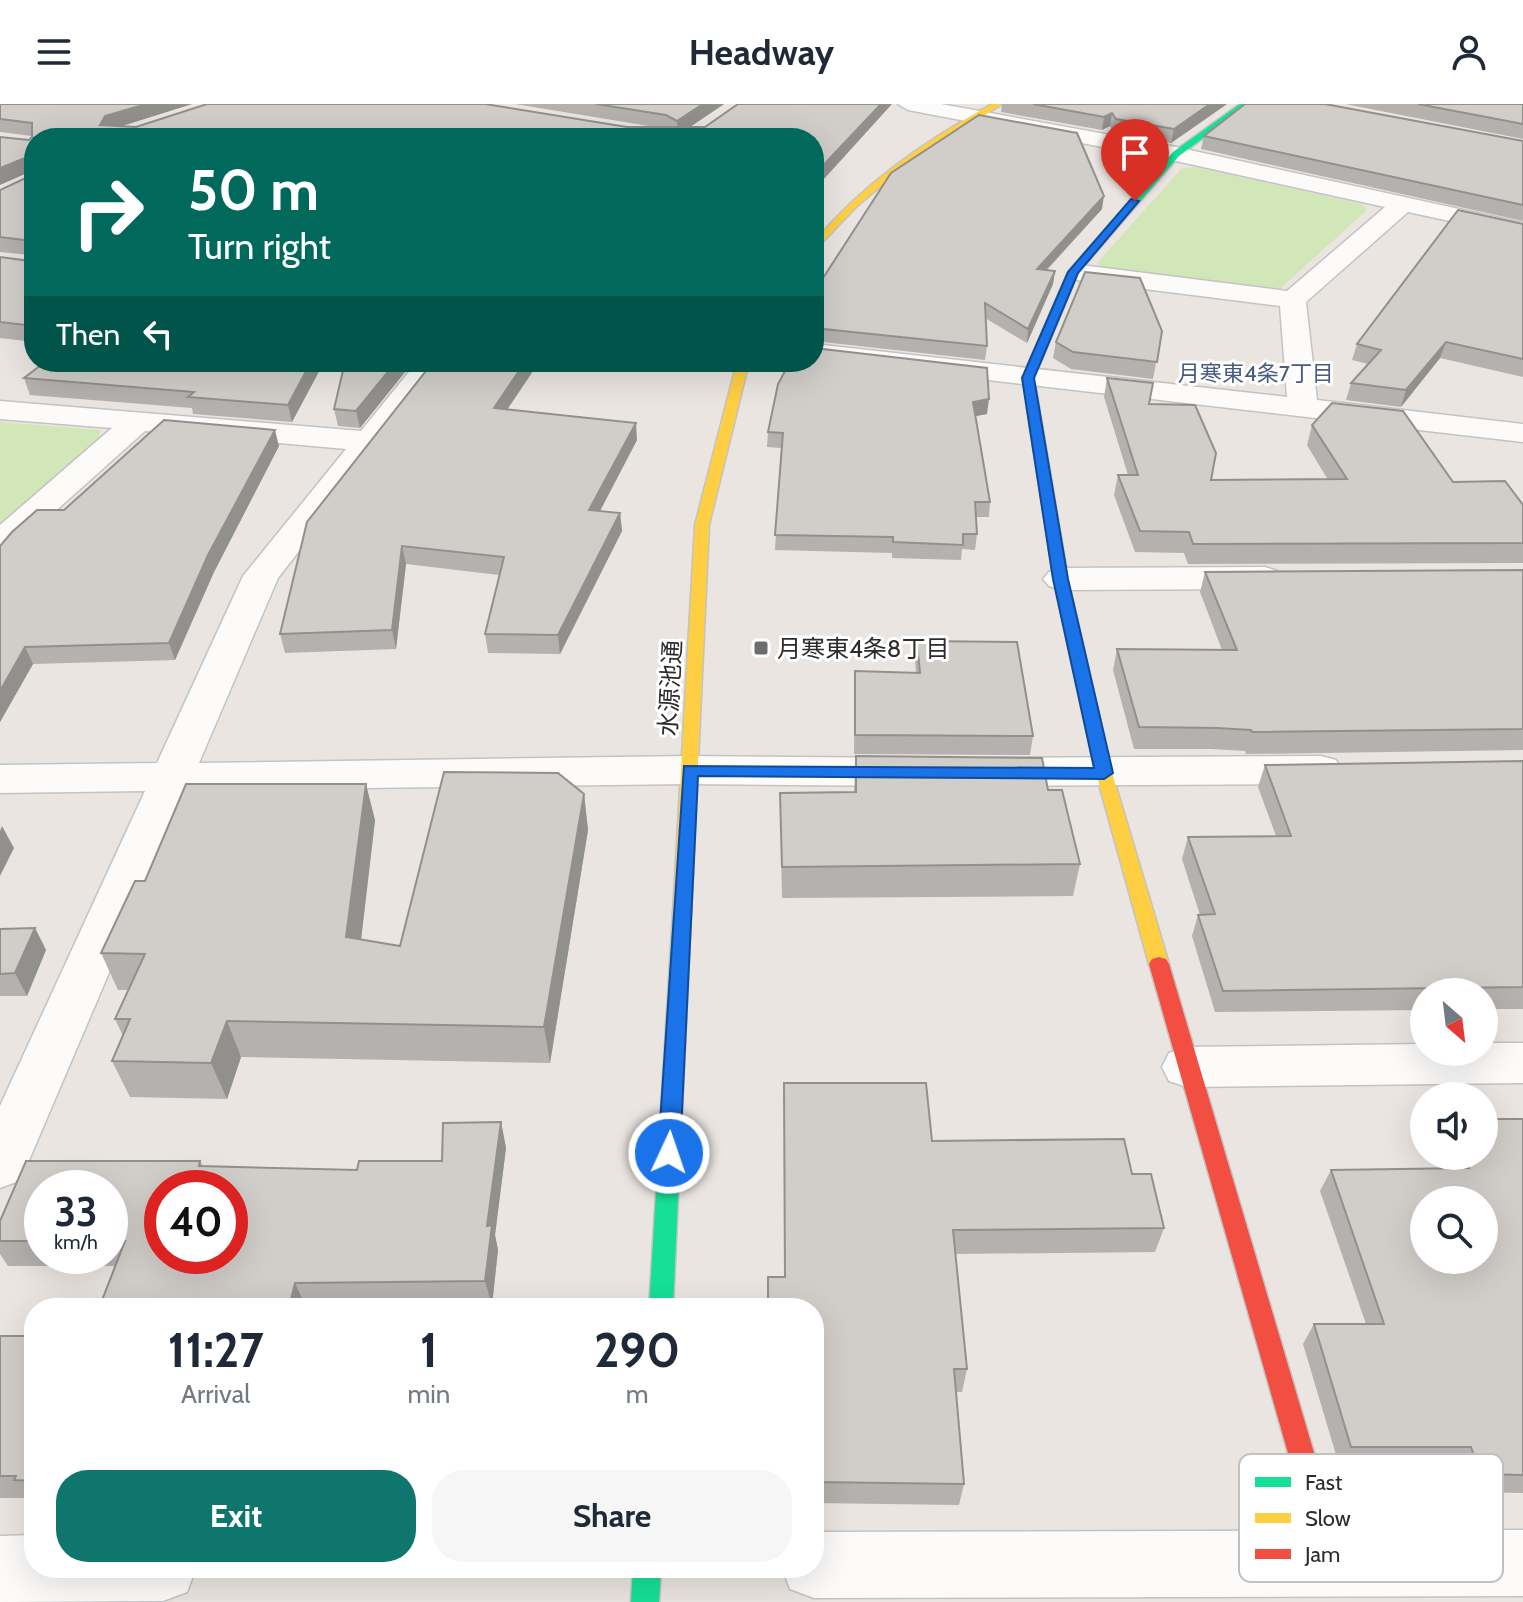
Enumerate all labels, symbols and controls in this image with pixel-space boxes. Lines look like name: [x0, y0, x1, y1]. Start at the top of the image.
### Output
icon: menu: [32, 30, 76, 74]
text: Headway: [689, 30, 834, 74]
icon: person: [1447, 30, 1491, 74]
pin: [1101, 119, 1169, 201]
icon: arrive: [1113, 131, 1157, 175]
text: 50 m: [188, 156, 319, 224]
icon: right: [56, 160, 160, 264]
text: Turn right: [188, 224, 331, 268]
icon: left: [136, 312, 180, 356]
text: Then: [56, 316, 120, 353]
district label: 月寒東4条7丁目: [1178, 360, 1334, 387]
place label: 月寒東4条8丁目: [777, 634, 949, 663]
street label: 水源池通: [653, 639, 687, 737]
marker: 月寒東4条8丁目: [752, 639, 770, 657]
north arrow: [1410, 978, 1498, 1066]
map controls: [1410, 978, 1498, 1274]
button: sound: [1410, 1082, 1498, 1170]
position arrow: [627, 1111, 711, 1195]
speed limit sign: 40: [144, 1170, 248, 1274]
button: search: [1410, 1186, 1498, 1274]
text: 33: [54, 1187, 98, 1236]
text: km/h: [54, 1230, 98, 1254]
text: 11:27: [168, 1321, 264, 1379]
text: 1: [420, 1321, 438, 1379]
text: 290: [594, 1321, 680, 1379]
text: Arrival: [181, 1378, 250, 1410]
text: min: [407, 1378, 450, 1410]
text: m: [626, 1378, 649, 1410]
legend: [1239, 1454, 1503, 1582]
text: Fast: [1305, 1469, 1343, 1496]
button: Exit: [56, 1470, 416, 1562]
button: Share: [432, 1470, 792, 1562]
text: Slow: [1305, 1505, 1351, 1532]
text: Jam: [1304, 1541, 1340, 1568]

